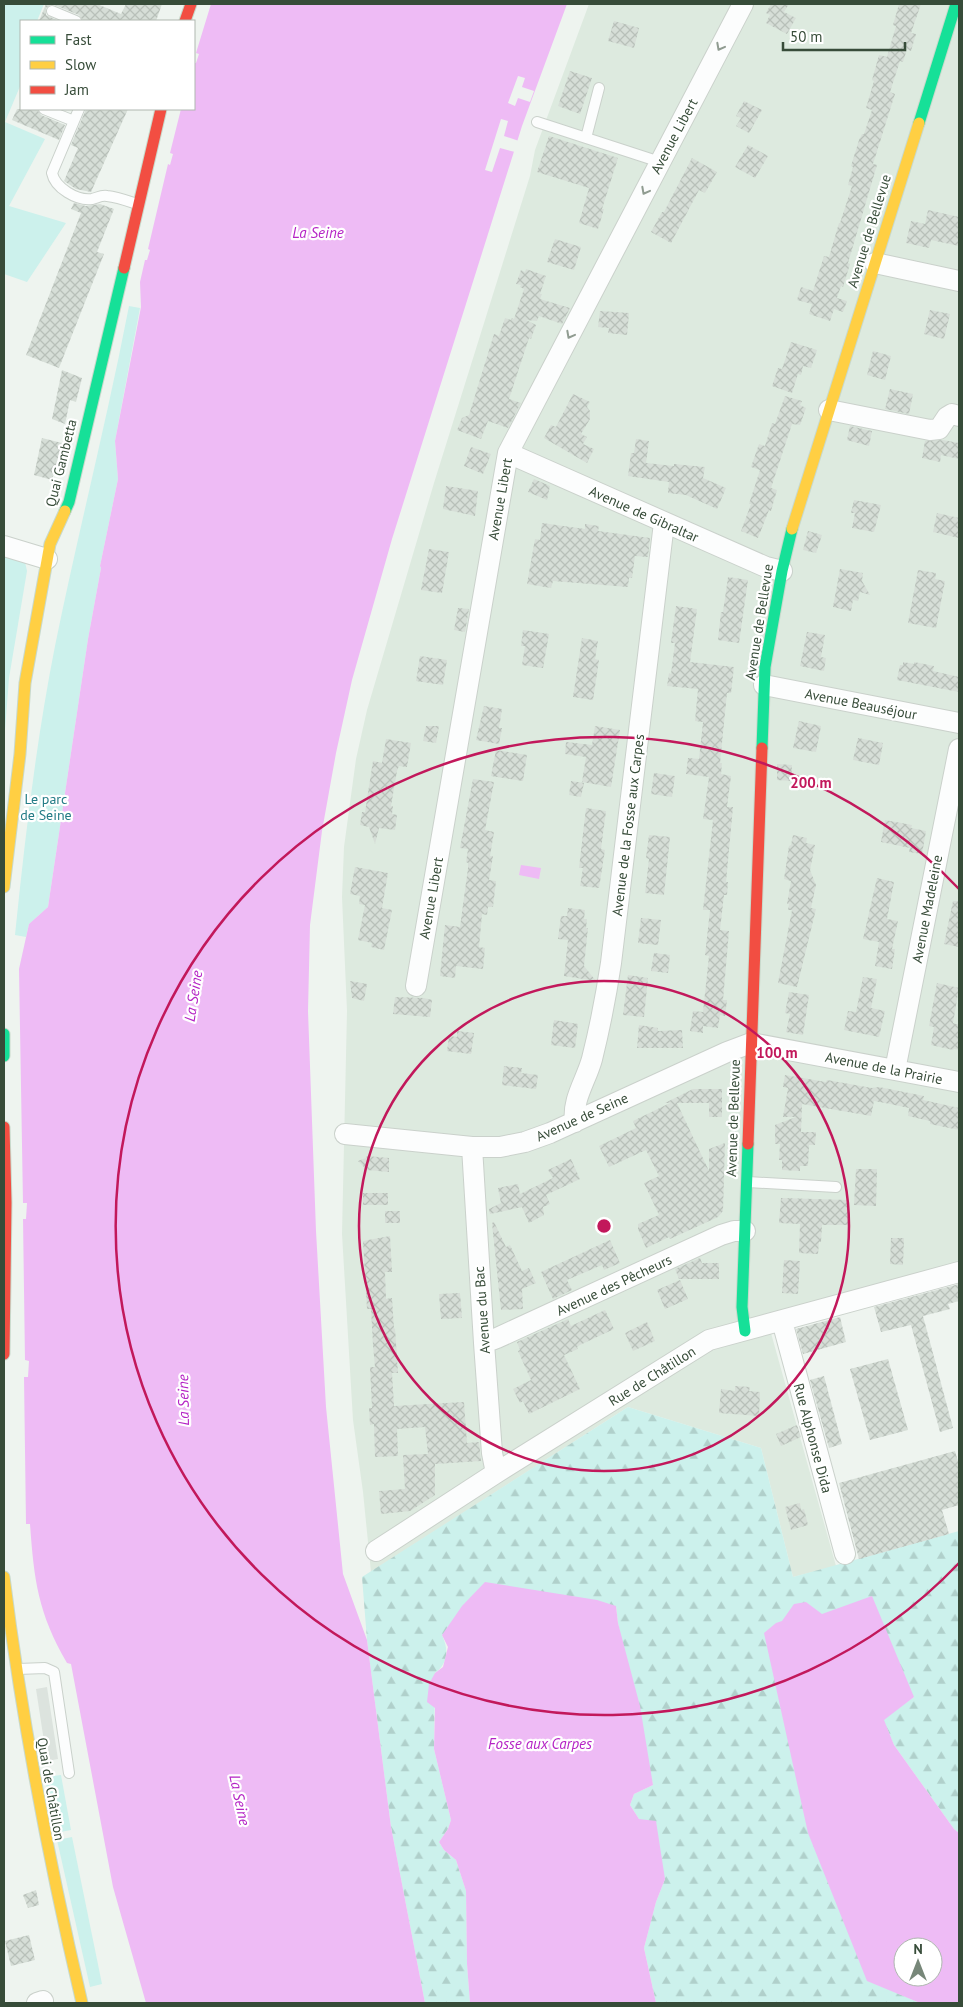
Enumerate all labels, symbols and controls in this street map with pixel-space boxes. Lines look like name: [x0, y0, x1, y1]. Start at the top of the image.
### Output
legend: [20, 20, 195, 110]
scale bar: [783, 20, 906, 52]
text: 50 m: [790, 27, 823, 46]
text: Fast: [65, 30, 92, 49]
one-way arrow: [716, 42, 726, 51]
text: Slow: [65, 55, 96, 74]
text: Jam: [64, 80, 89, 99]
street label: Avenue Libert: [647, 95, 702, 177]
street label: Avenue de Bellevue: [843, 172, 895, 290]
one-way arrow: [641, 186, 651, 195]
water label: La Seine: [292, 223, 344, 242]
one-way arrow: [566, 330, 576, 339]
street label: Quai Gambetta: [41, 417, 81, 509]
street label: Avenue Libert: [484, 456, 516, 541]
street label: Avenue de Gibraltar: [586, 482, 702, 546]
street label: Avenue de Bellevue: [741, 563, 777, 681]
street label: Avenue Beauséjour: [803, 684, 919, 724]
street label: Avenue de la Fosse aux Carpes: [608, 733, 648, 917]
text: 200 m: [790, 773, 832, 792]
park label: Le parc de Seine: [20, 790, 72, 824]
street label: Avenue Madeleine: [908, 853, 946, 965]
street label: Avenue Libert: [415, 855, 447, 940]
water label: La Seine: [180, 969, 206, 1023]
text: 100 m: [756, 1043, 798, 1062]
street label: Avenue de la Prairie: [824, 1048, 944, 1088]
street label: Avenue de Bellevue: [722, 1059, 744, 1177]
street label: Avenue de Seine: [533, 1089, 631, 1145]
centre of rings: [595, 1217, 613, 1235]
street label: Avenue des Pêcheurs: [553, 1250, 675, 1320]
street label: Avenue du Bac: [470, 1266, 494, 1354]
street label: Rue de Châtillon: [605, 1342, 699, 1410]
water label: La Seine: [173, 1374, 193, 1426]
street label: Rue Alphonse Dida: [790, 1381, 836, 1495]
water label: Fosse aux Carpes: [488, 1734, 592, 1753]
street label: Quai de Châtillon: [33, 1736, 69, 1842]
water label: La Seine: [225, 1773, 255, 1827]
north arrow: [893, 1937, 943, 1987]
text: N: [913, 1940, 923, 1958]

